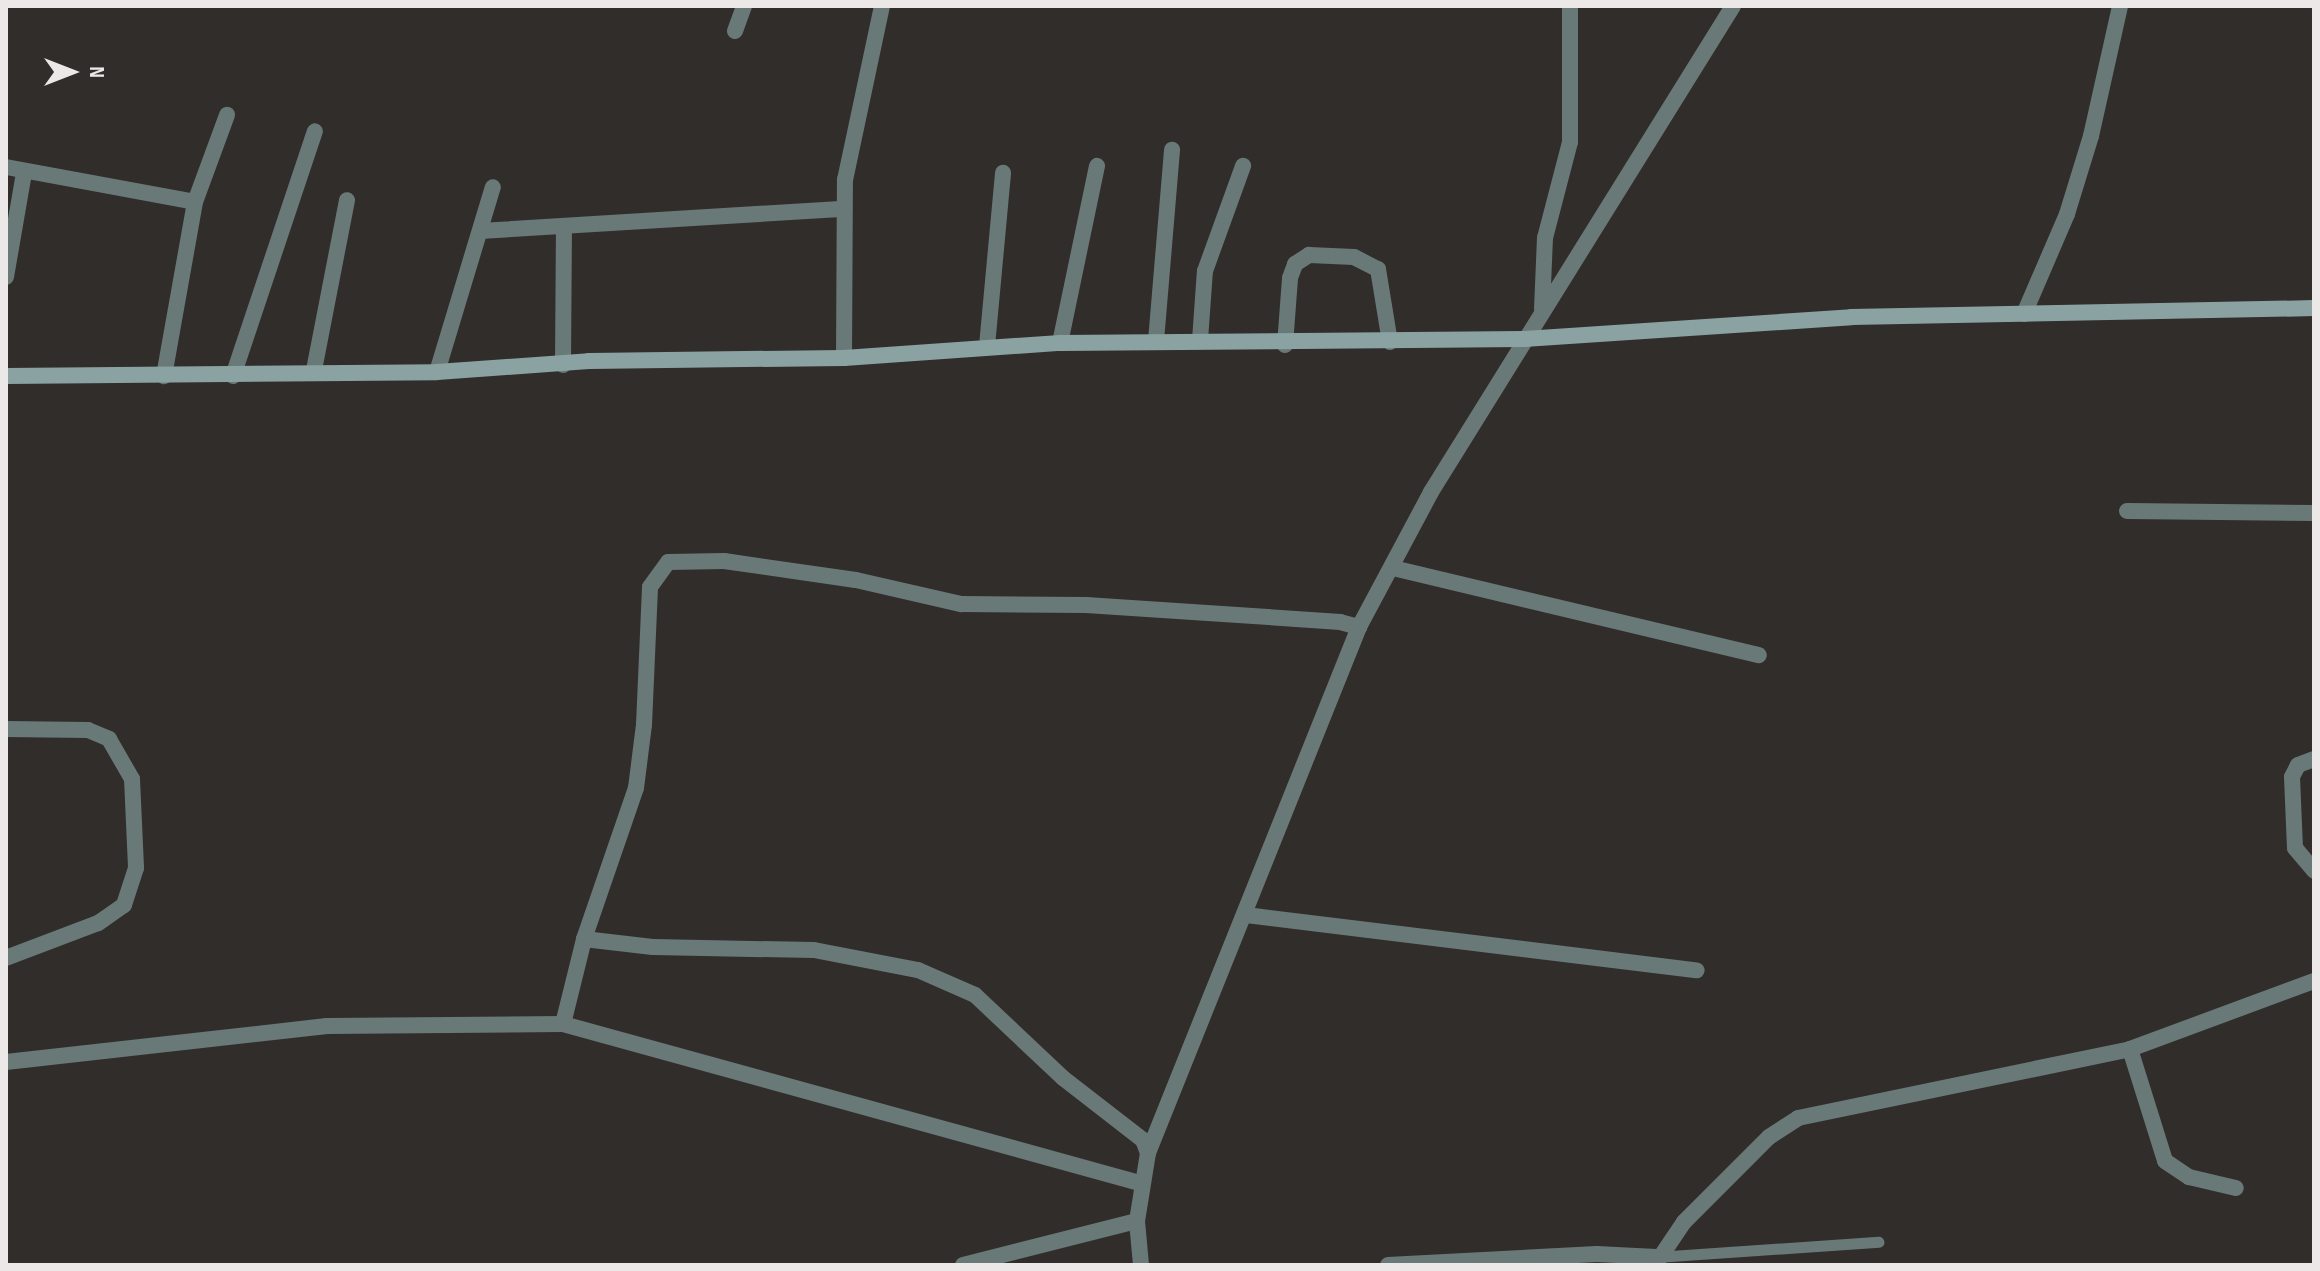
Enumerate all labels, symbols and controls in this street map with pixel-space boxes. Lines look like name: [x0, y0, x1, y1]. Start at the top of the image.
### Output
north arrow: [32, 32, 112, 112]
text: N: [83, 66, 110, 78]

